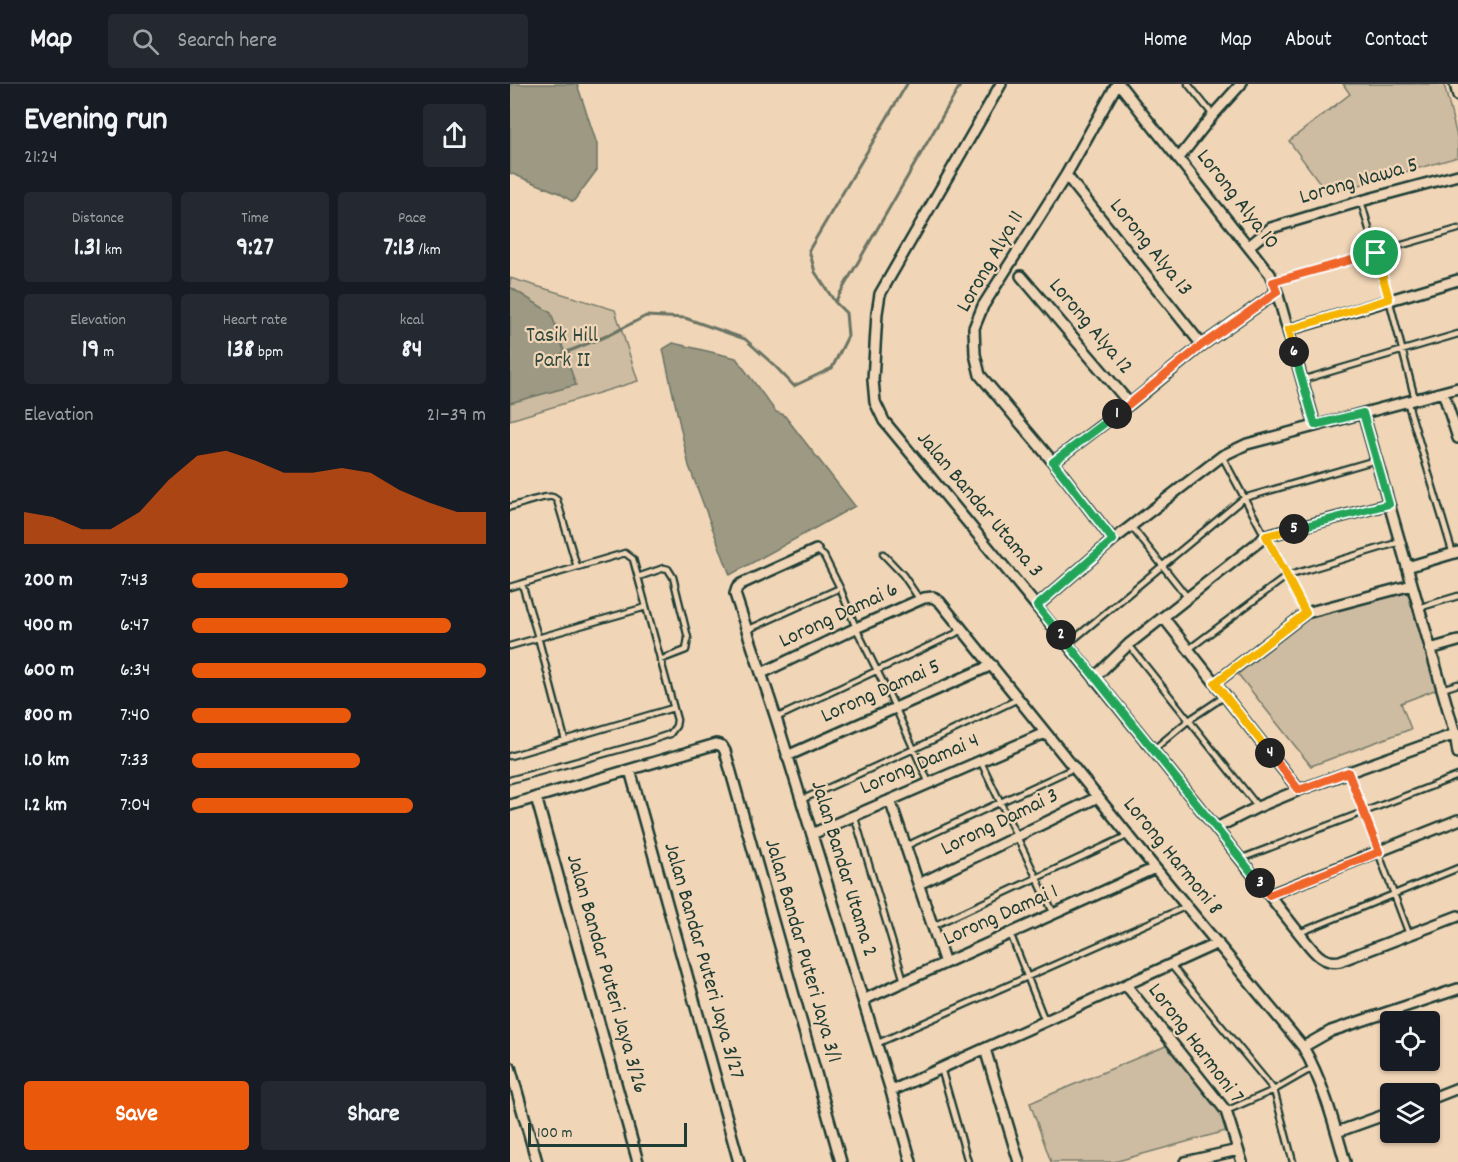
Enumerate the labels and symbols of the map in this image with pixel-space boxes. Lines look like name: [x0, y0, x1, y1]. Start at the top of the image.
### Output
street label: Lorong Alya 10: [1188, 143, 1286, 257]
street label: Lorong Nawa 5: [1296, 150, 1422, 214]
street label: Lorong Alya 13: [1101, 193, 1199, 303]
street label: Lorong Alya 11: [949, 205, 1033, 319]
pin: [1350, 227, 1401, 278]
street label: Lorong Alya 12: [1040, 272, 1140, 382]
park label: Tasik Hill Park II: [526, 321, 598, 377]
pin: 6: [1279, 337, 1309, 367]
pin: 1: [1102, 399, 1132, 429]
street label: Jalan Bandar Utama 3: [908, 425, 1050, 585]
pin: 5: [1279, 514, 1309, 544]
street label: Lorong Damai 6: [774, 575, 904, 657]
pin: 2: [1046, 620, 1076, 650]
street label: Lorong Damai 5: [816, 652, 946, 732]
street label: Lorong Damai 4: [856, 726, 984, 804]
pin: 4: [1255, 738, 1285, 768]
street label: Jalan Bandar Utama 2: [801, 777, 885, 961]
street label: Lorong Damai 3: [936, 781, 1064, 865]
street label: Lorong Harmoni 8: [1115, 791, 1229, 923]
street label: Jalan Bandar Puteri Jaya 3/1: [755, 835, 849, 1067]
street label: Jalan Bandar Puteri Jaya 3/27: [654, 839, 752, 1083]
street label: Jalan Bandar Puteri Jaya 3/26: [557, 851, 655, 1097]
pin: 3: [1245, 868, 1275, 898]
street label: Lorong Damai 1: [939, 877, 1063, 955]
street label: Lorong Harmoni 7: [1139, 977, 1251, 1111]
scale bar: [528, 1120, 687, 1148]

